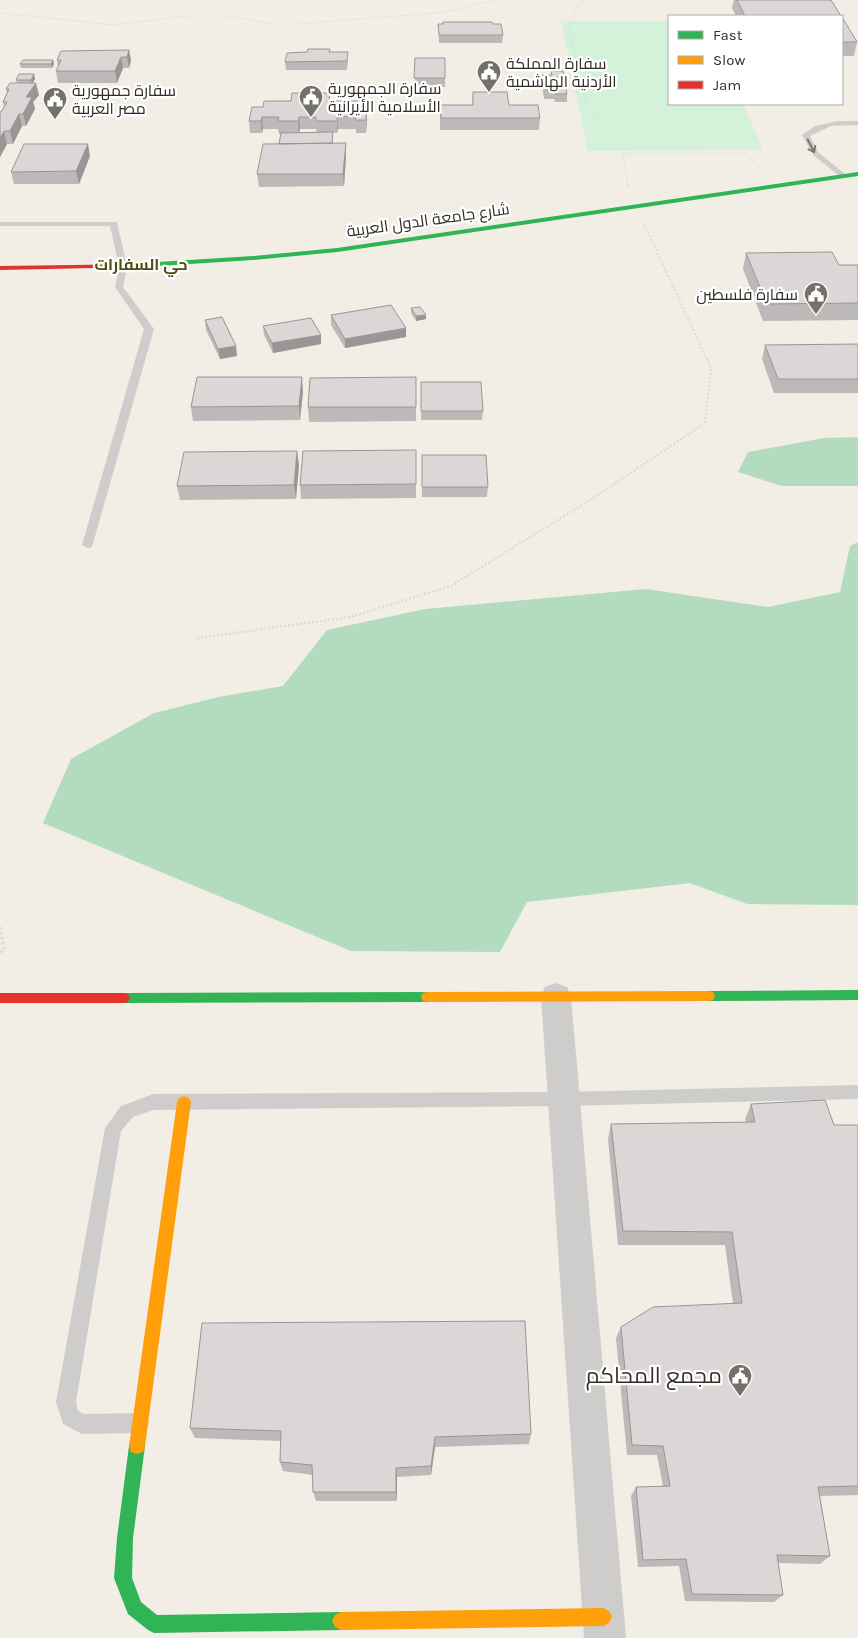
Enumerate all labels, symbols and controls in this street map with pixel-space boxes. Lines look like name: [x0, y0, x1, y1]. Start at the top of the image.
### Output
legend: [668, 15, 843, 105]
text: Fast: [713, 26, 743, 44]
text: Slow: [713, 51, 745, 69]
place label: سفارة المملكة الأردنية الهاشمية: [506, 54, 617, 92]
public building icon: سفارة المملكة الأردنية الهاشمية: [476, 59, 502, 93]
text: Jam: [713, 76, 741, 94]
place label: سفارة الجمهورية الأسلامية الأيرانية: [328, 79, 442, 116]
place label: سفارة جمهورية مصر العربية: [72, 81, 176, 118]
public building icon: سفارة الجمهورية الأسلامية الأيرانية: [298, 84, 324, 118]
public building icon: سفارة جمهورية مصر العربية: [42, 86, 68, 120]
one-way arrow: [806, 138, 816, 153]
street label: شارع جامعة الدول العربية: [345, 199, 511, 243]
district label: حي السفارات: [94, 255, 188, 277]
public building icon: سفارة فلسطين: [803, 281, 829, 315]
place label: سفارة فلسطين: [696, 285, 798, 305]
place label: مجمع المحاكم: [586, 1363, 722, 1391]
public building icon: مجمع المحاكم: [727, 1363, 753, 1397]

